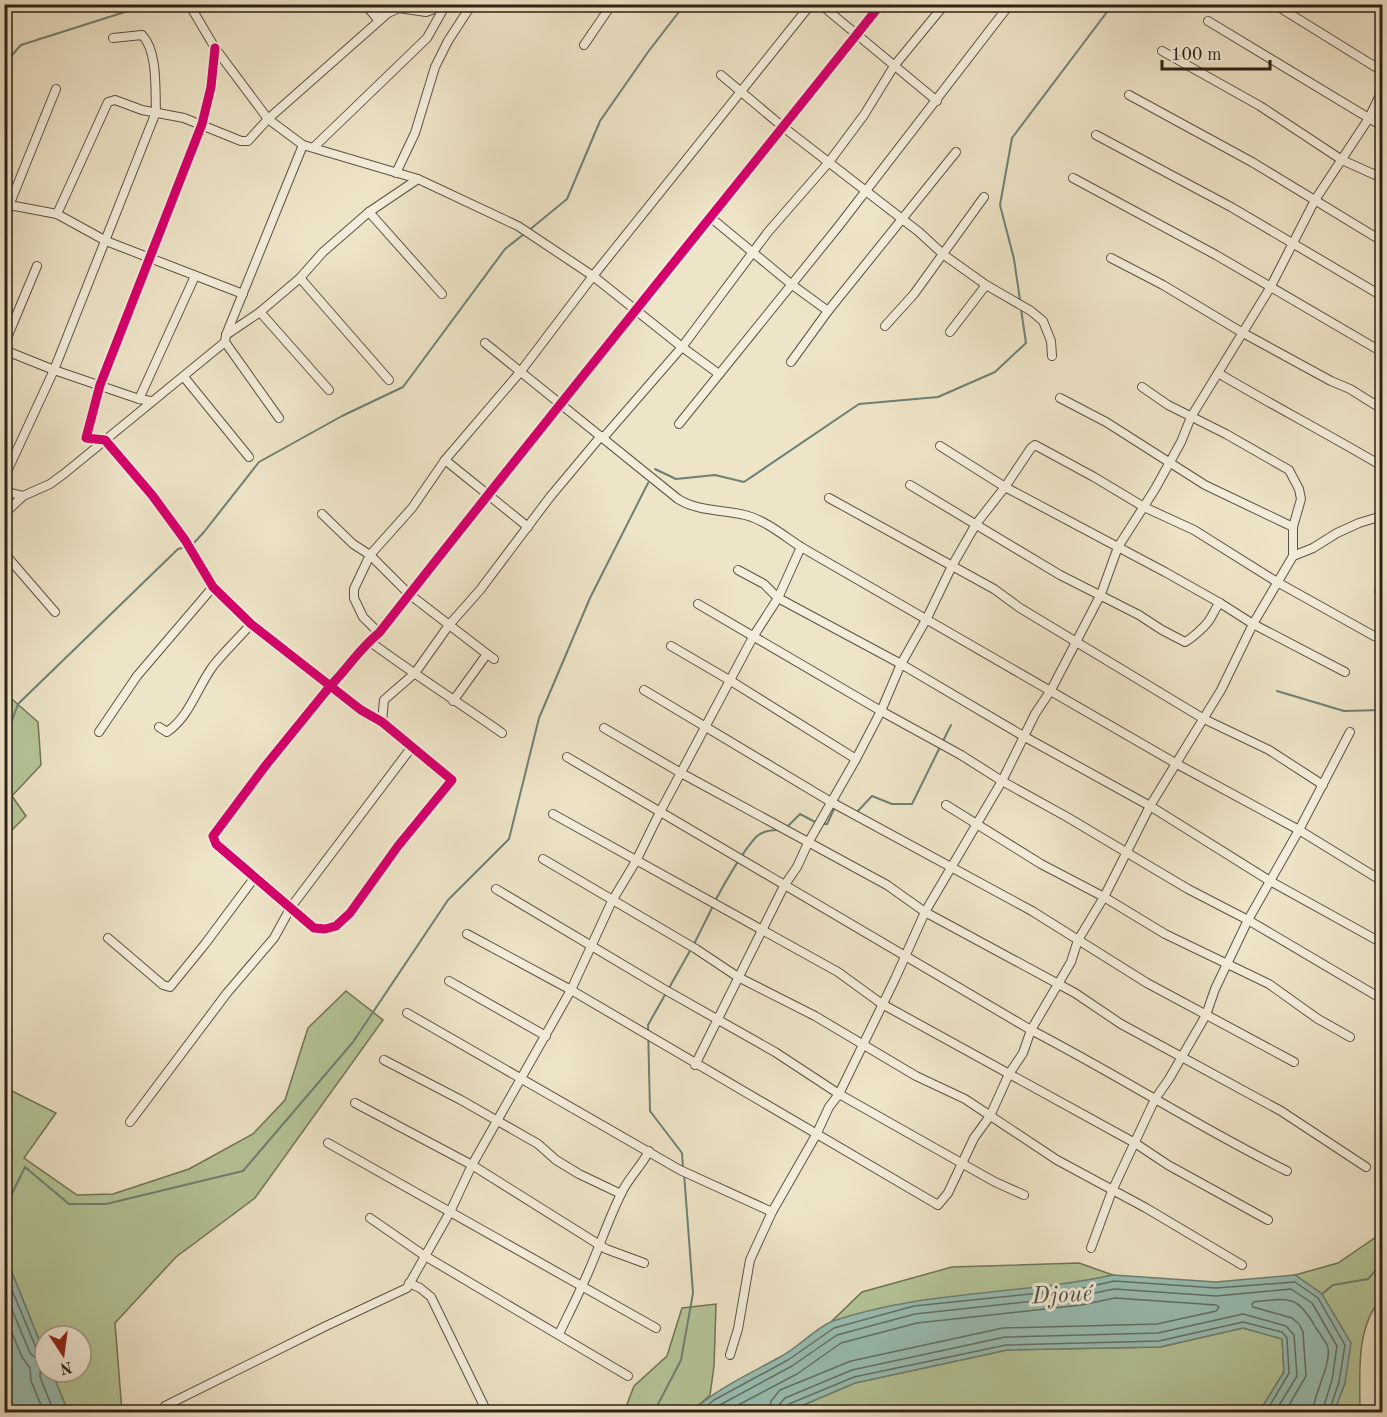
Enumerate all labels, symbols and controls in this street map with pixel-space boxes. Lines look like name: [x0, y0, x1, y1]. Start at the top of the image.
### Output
scale bar: [1162, 33, 1270, 71]
text: 100 m: [1171, 46, 1222, 64]
water label: Djoué: [1030, 1282, 1095, 1310]
north arrow: [33, 1324, 93, 1384]
text: N: [57, 1357, 74, 1376]

